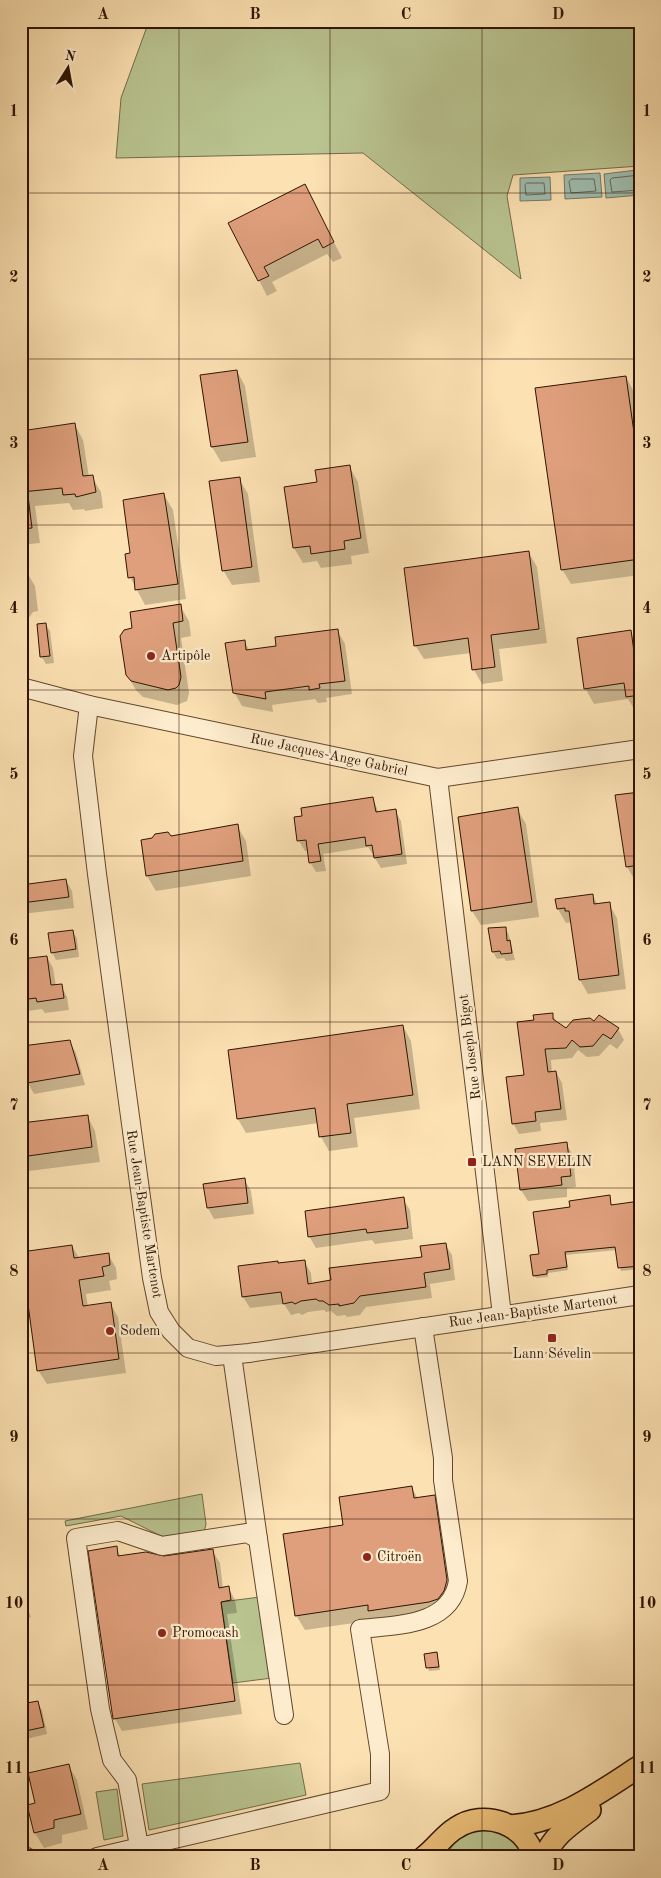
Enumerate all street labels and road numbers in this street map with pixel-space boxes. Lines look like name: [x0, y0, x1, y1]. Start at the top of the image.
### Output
street label: Rue Jacques-Ange Gabriel: [249, 731, 409, 779]
street label: Rue Joseph Bigot: [457, 993, 483, 1101]
street label: Rue Jean-Baptiste Martenot: [124, 1129, 164, 1299]
street label: Rue Jean-Baptiste Martenot: [448, 1292, 618, 1330]

